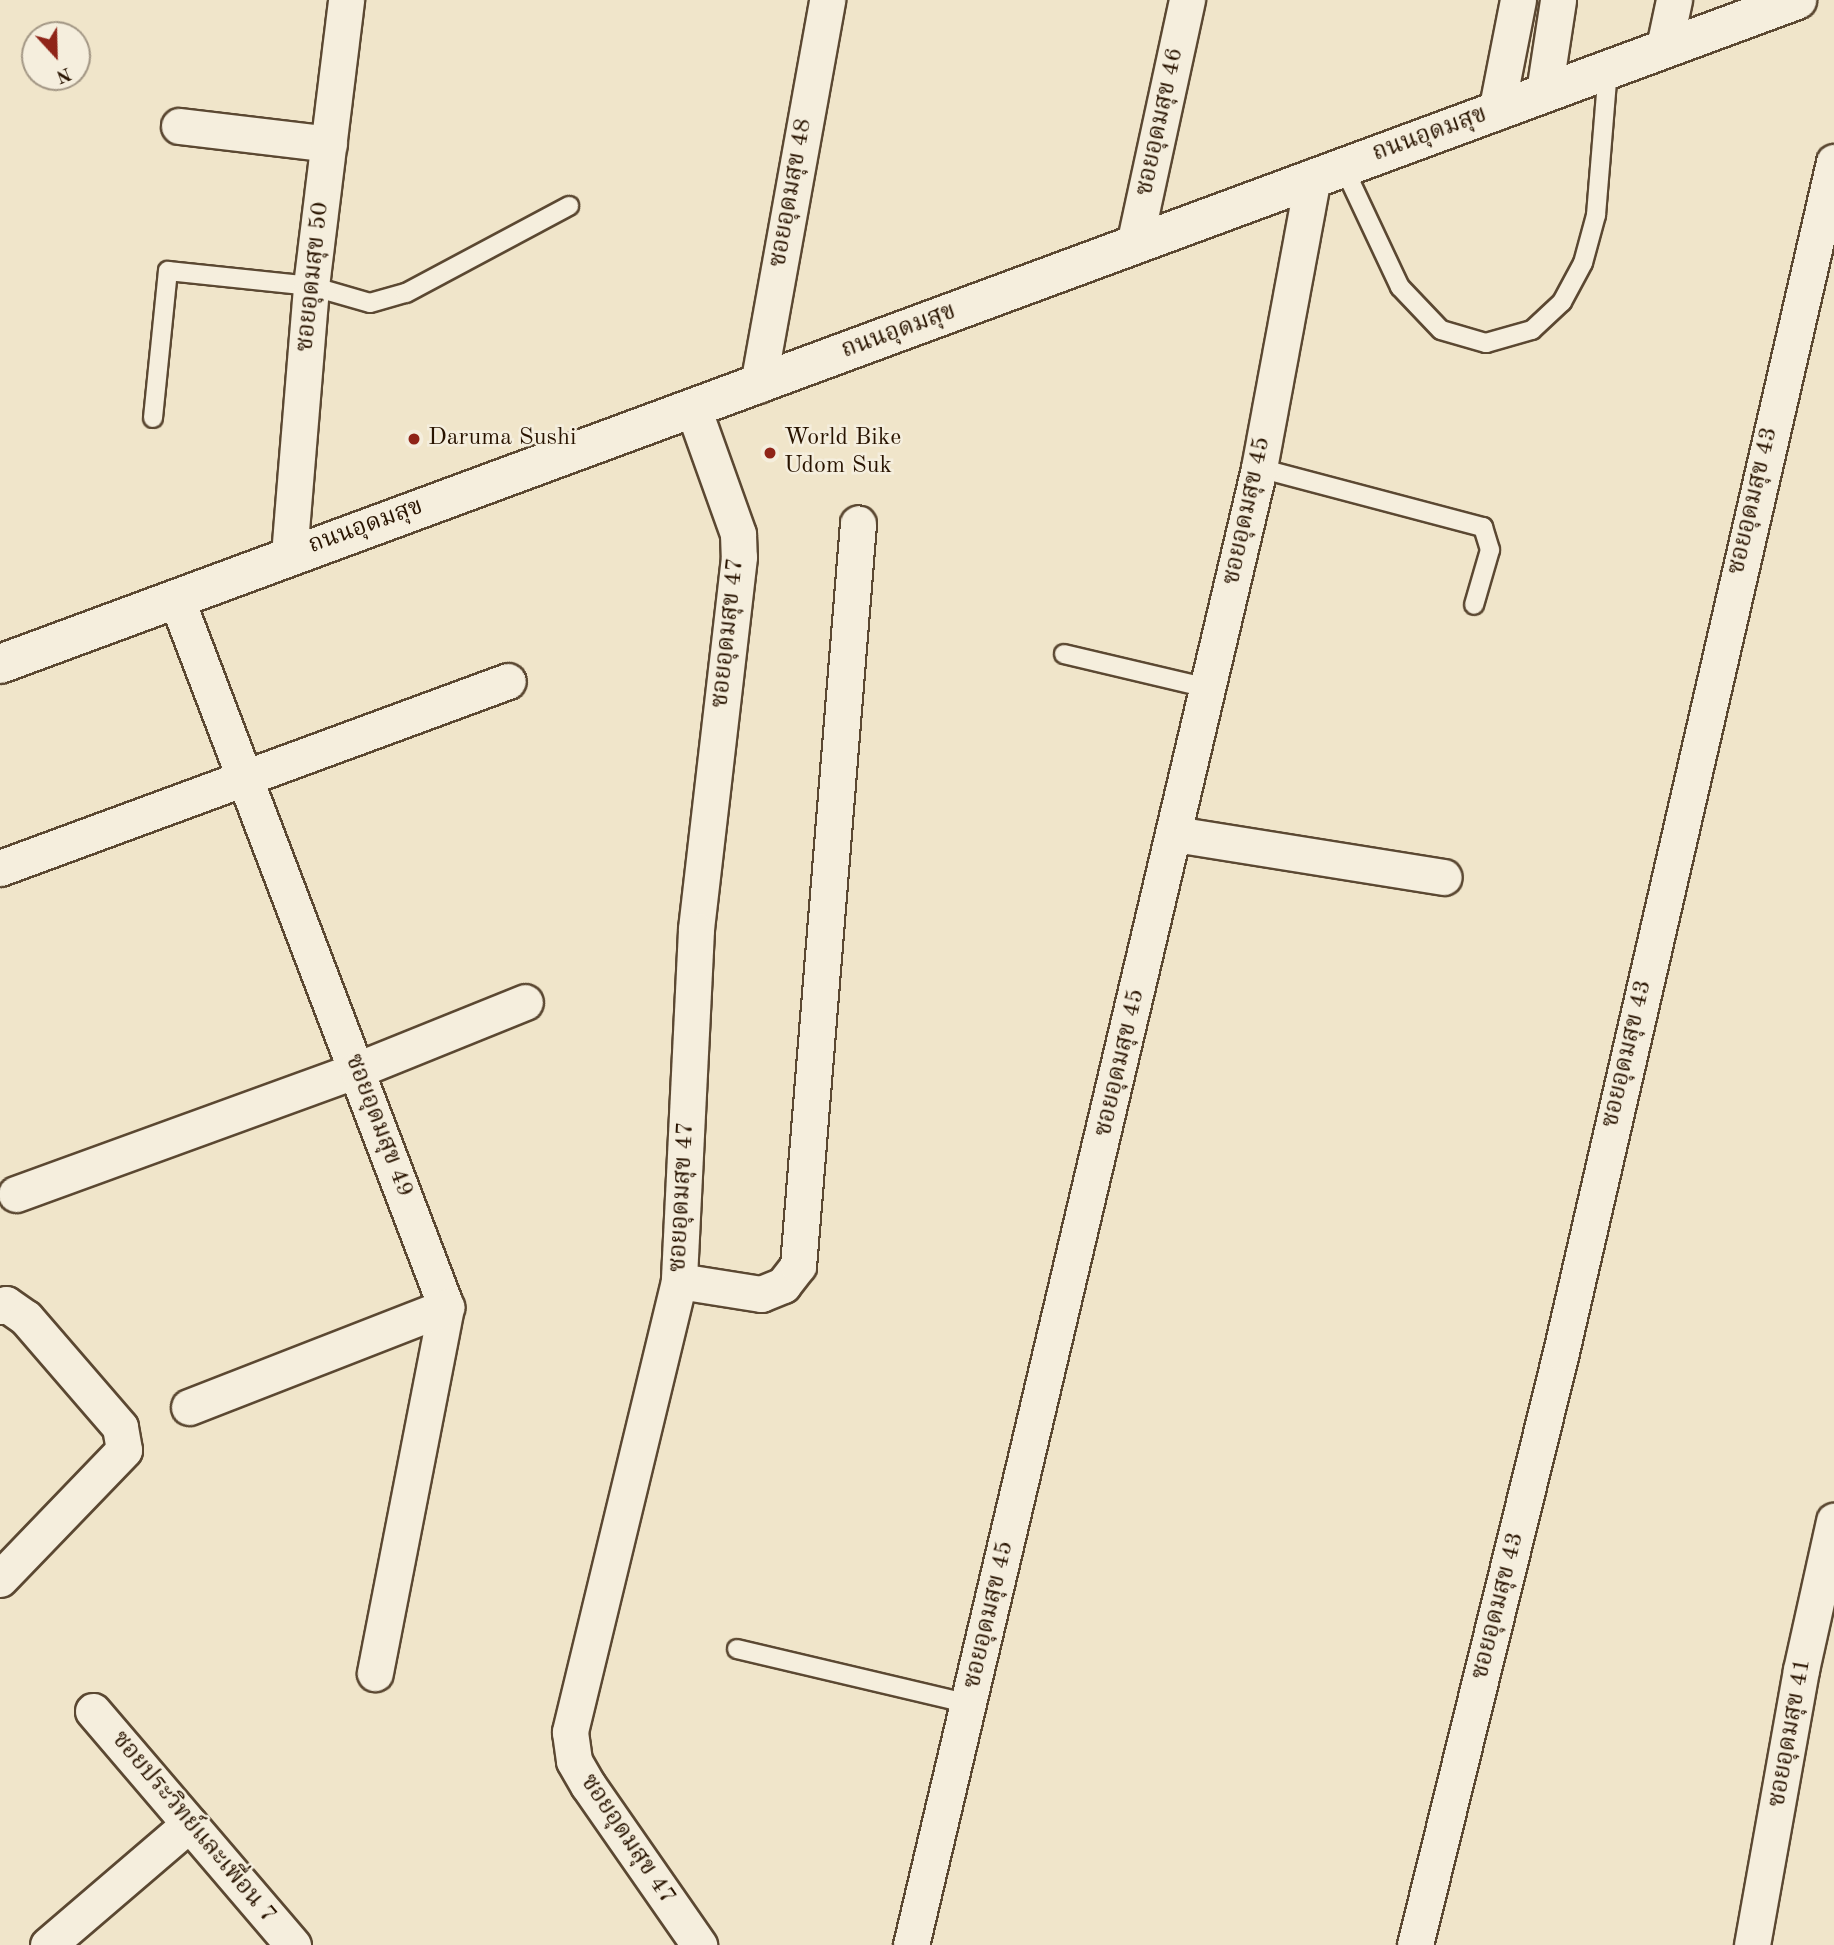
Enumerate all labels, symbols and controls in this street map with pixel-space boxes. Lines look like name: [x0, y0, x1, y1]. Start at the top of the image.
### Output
north arrow: [21, 21, 91, 91]
street label: ซอยอุดมสุข 46: [1131, 45, 1191, 199]
text: N: [53, 63, 74, 86]
street label: ถนนอุดมสุข: [1369, 101, 1491, 169]
street label: ซอยอุดมสุข 48: [765, 116, 819, 270]
street label: ซอยอุดมสุข 50: [292, 201, 336, 353]
street label: ถนนอุดมสุข: [838, 298, 960, 366]
street label: ซอยอุดมสุข 43: [1723, 424, 1785, 578]
place label: Daruma Sushi: [428, 425, 577, 453]
place label: World Bike Udom Suk: [784, 425, 901, 481]
marker: Daruma Sushi: [406, 431, 422, 447]
street label: ซอยอุดมสุข 45: [1218, 434, 1278, 588]
marker: World Bike Udom Suk: [762, 445, 778, 461]
street label: ถนนอุดมสุข: [305, 493, 427, 561]
street label: ซอยอุดมสุข 47: [707, 557, 751, 709]
street label: ซอยอุดมสุข 43: [1597, 977, 1659, 1131]
street label: ซอยอุดมสุข 45: [1090, 986, 1152, 1140]
street label: ซอยอุดมสุข 49: [338, 1050, 418, 1202]
street label: ซอยอุดมสุข 47: [665, 1121, 701, 1273]
street label: ซอยอุดมสุข 43: [1467, 1529, 1531, 1683]
street label: ซอยอุดมสุข 45: [959, 1538, 1021, 1692]
street label: ซอยอุดมสุข 41: [1764, 1656, 1818, 1810]
street label: ซอยประวิทย์และเพื่อน 7: [104, 1726, 282, 1930]
street label: ซอยอุดมสุข 47: [573, 1769, 681, 1911]

